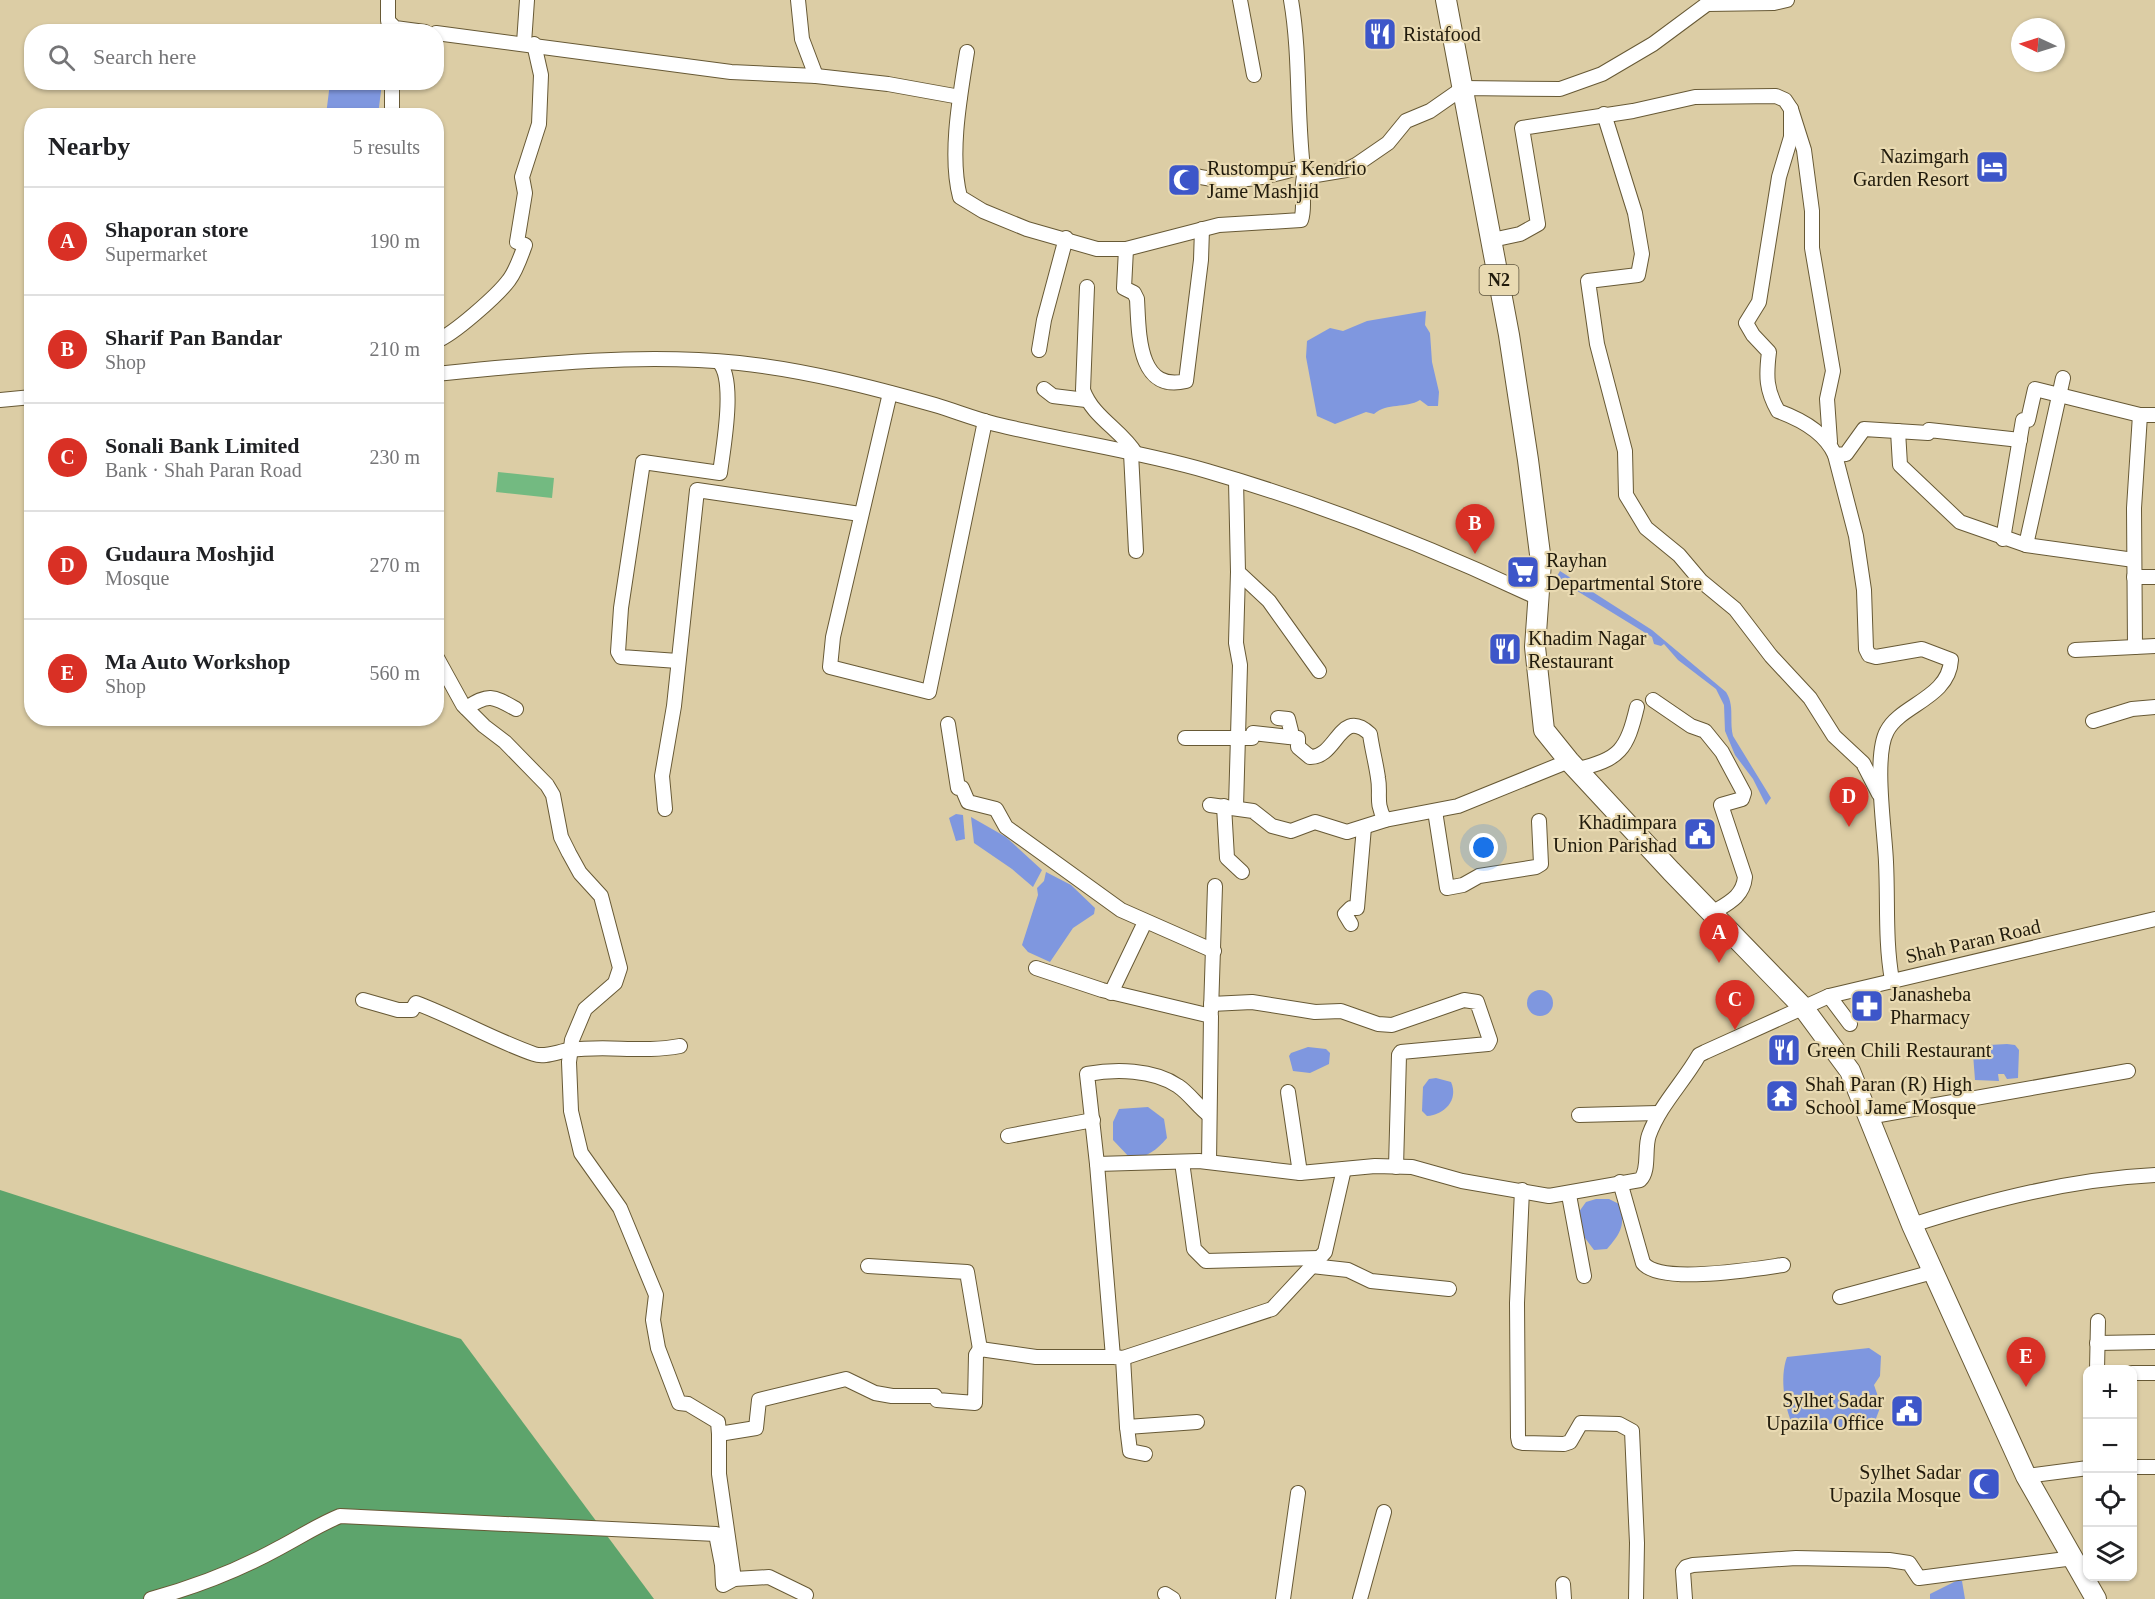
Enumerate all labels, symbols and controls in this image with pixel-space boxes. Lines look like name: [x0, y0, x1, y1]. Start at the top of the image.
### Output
restaurant icon: Ristafood: [1362, 16, 1398, 52]
north arrow: [2011, 18, 2065, 72]
place label: Ristafood: [1403, 23, 1481, 45]
search box: [24, 24, 444, 90]
icon: search: [45, 41, 78, 74]
text: Search here: [93, 44, 196, 69]
text: Nearby: [48, 132, 130, 161]
text: 5 results: [353, 136, 420, 158]
place label: Nazimgarh Garden Resort: [1853, 145, 1969, 190]
hotel icon: Nazimgarh Garden Resort: [1974, 149, 2010, 185]
place label: Rustompur Kendrio Jame Mashjid: [1207, 157, 1366, 203]
mosque icon: Rustompur Kendrio Jame Mashjid: [1166, 162, 1202, 198]
text: Shaporan store: [105, 217, 248, 242]
text: A: [60, 230, 75, 252]
text: 190 m: [369, 230, 420, 252]
text: Supermarket: [105, 243, 207, 265]
road number: N2: [1480, 265, 1518, 295]
text: Sharif Pan Bandar: [105, 325, 282, 350]
text: B: [61, 338, 74, 360]
text: 210 m: [369, 338, 420, 360]
text: Shop: [105, 351, 146, 373]
text: Sonali Bank Limited: [105, 433, 299, 458]
text: C: [60, 446, 75, 468]
text: 230 m: [369, 446, 420, 468]
text: Bank · Shah Paran Road: [105, 459, 302, 481]
pin: B: [1456, 504, 1494, 554]
text: Gudaura Moshjid: [105, 541, 274, 566]
place label: Rayhan Departmental Store: [1546, 549, 1702, 595]
text: D: [60, 554, 75, 576]
text: 270 m: [369, 554, 420, 576]
supermarket icon: Rayhan Departmental Store: [1505, 554, 1541, 590]
text: Mosque: [105, 567, 169, 589]
place label: Khadim Nagar Restaurant: [1528, 627, 1647, 672]
restaurant icon: Khadim Nagar Restaurant: [1487, 631, 1523, 667]
text: Ma Auto Workshop: [105, 649, 290, 674]
text: E: [61, 662, 74, 684]
text: 560 m: [369, 662, 420, 684]
text: Shop: [105, 675, 146, 697]
pin: D: [1830, 778, 1868, 827]
place label: Khadimpara Union Parishad: [1553, 811, 1677, 856]
public building icon: Khadimpara Union Parishad: [1682, 816, 1718, 852]
your location: [1469, 833, 1498, 862]
pin: A: [1700, 914, 1738, 963]
street label: Shah Paran Road: [1903, 915, 2043, 967]
pin: C: [1716, 980, 1754, 1030]
place label: Janasheba Pharmacy: [1890, 983, 1971, 1029]
pharmacy icon: Janasheba Pharmacy: [1849, 988, 1885, 1024]
restaurant icon: Green Chili Restaurant: [1766, 1032, 1802, 1068]
place label: Green Chili Restaurant: [1807, 1039, 1992, 1061]
place label: Shah Paran (R) High School Jame Mosque: [1805, 1073, 1976, 1119]
temple icon: Shah Paran (R) High School Jame Mosque: [1764, 1078, 1800, 1114]
pin: E: [2006, 1338, 2046, 1387]
map controls: [2083, 1365, 2137, 1581]
button: +: [2083, 1365, 2137, 1419]
place label: Sylhet Sadar Upazila Office: [1766, 1389, 1884, 1435]
public building icon: Sylhet Sadar Upazila Office: [1889, 1393, 1925, 1429]
button: −: [2083, 1419, 2137, 1473]
place label: Sylhet Sadar Upazila Mosque: [1829, 1461, 1961, 1507]
mosque icon: Sylhet Sadar Upazila Mosque: [1966, 1466, 2002, 1502]
button: locate: [2083, 1473, 2137, 1527]
button: layers: [2083, 1527, 2137, 1581]

